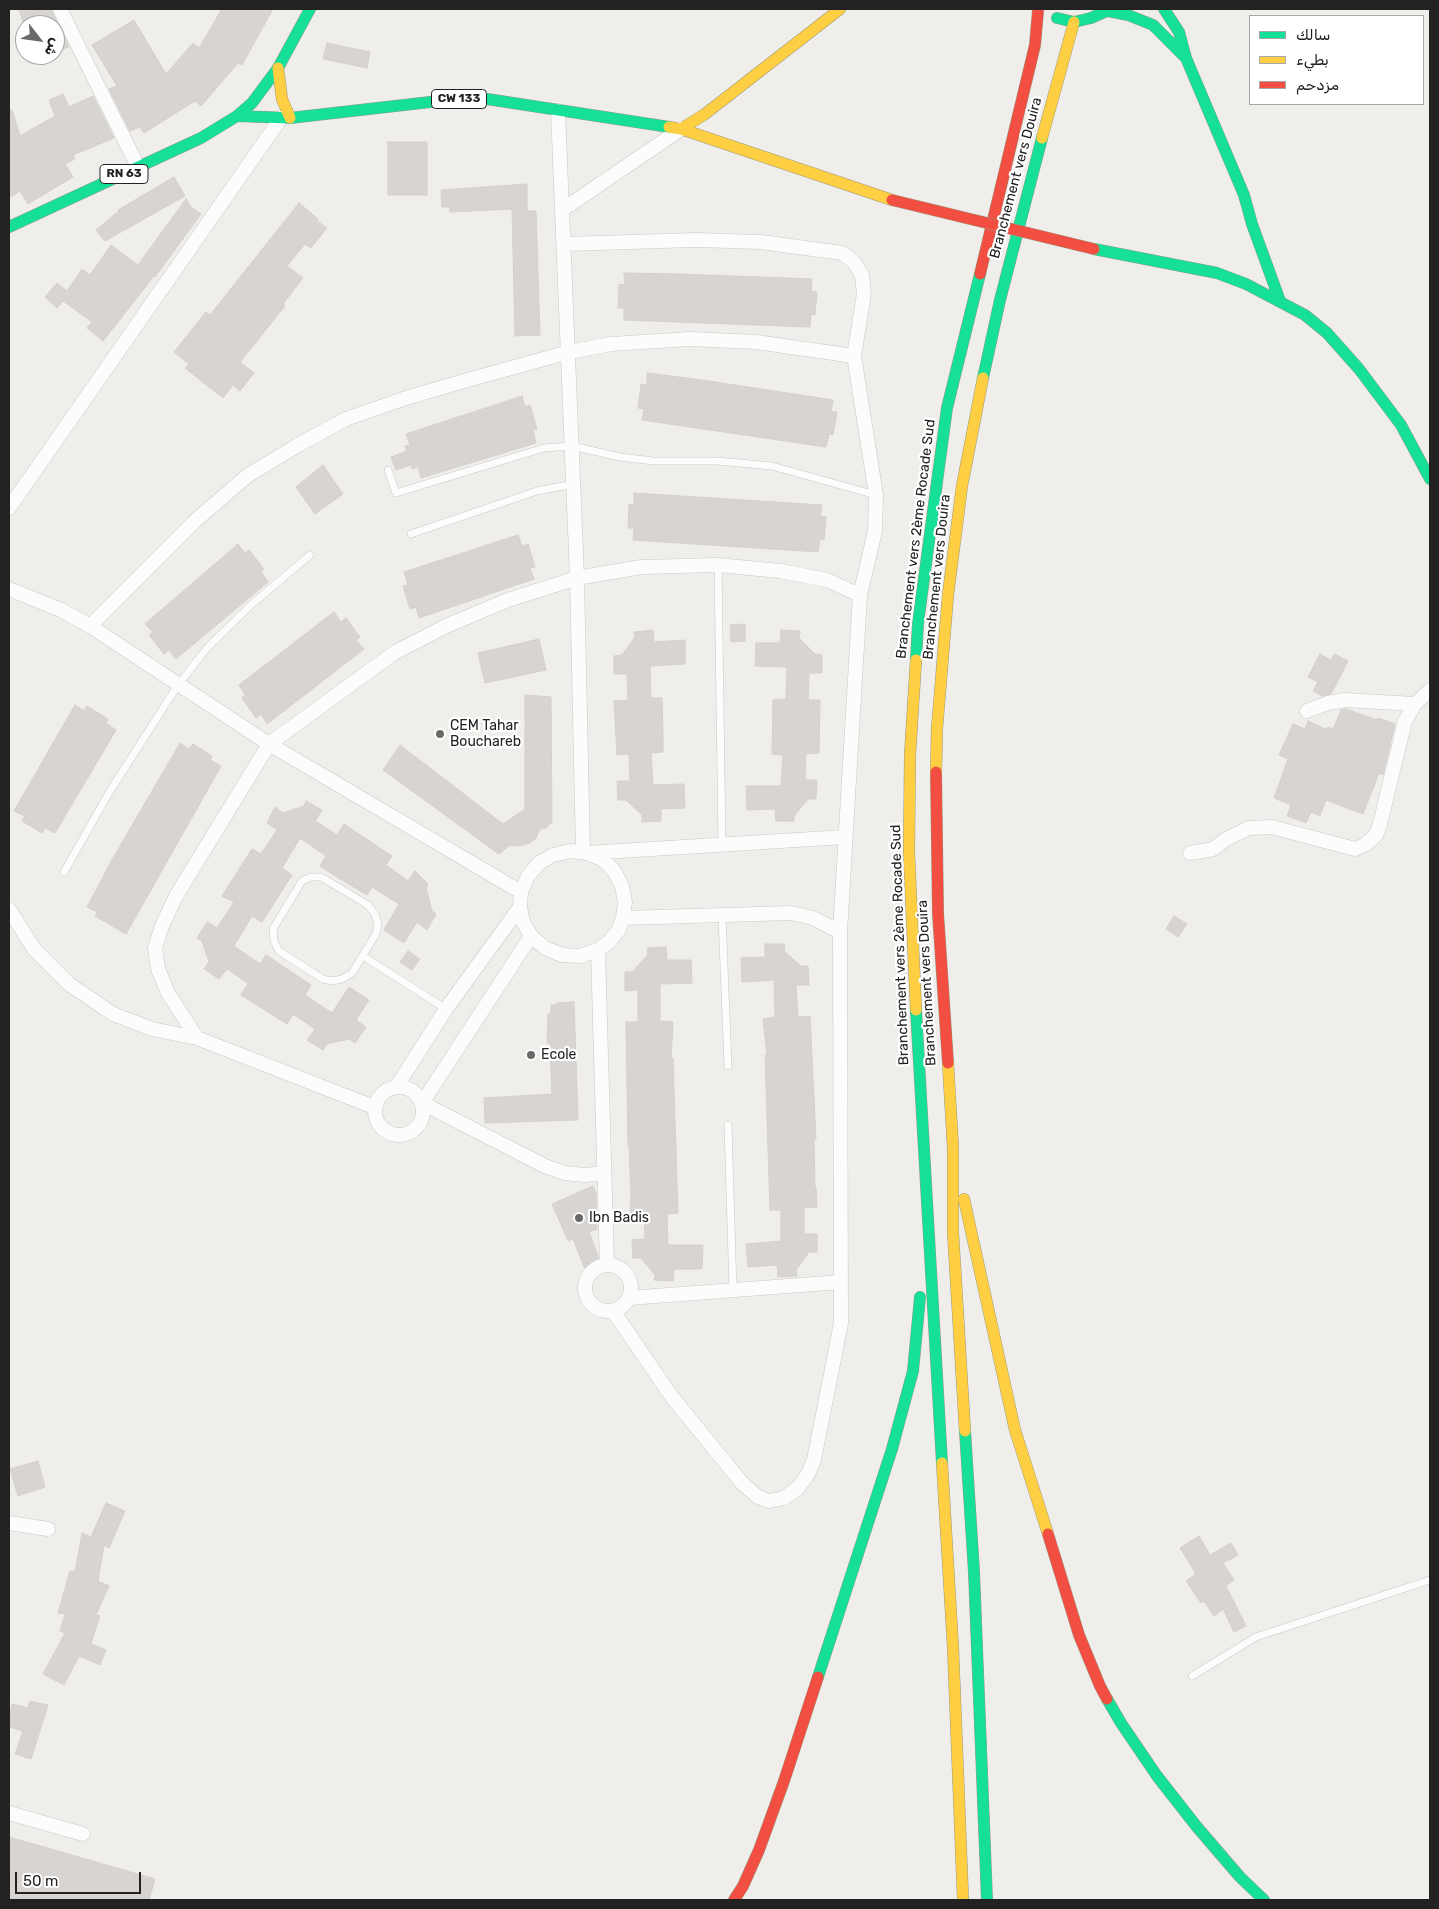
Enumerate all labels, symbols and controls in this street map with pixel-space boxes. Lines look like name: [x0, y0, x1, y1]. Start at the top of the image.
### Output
north arrow: [15, 15, 65, 65]
legend: [1249, 15, 1424, 105]
text: سالك: [1296, 26, 1331, 44]
text: ش: [41, 35, 64, 59]
text: بطيء: [1296, 51, 1329, 69]
text: مزدحم: [1296, 76, 1339, 94]
road number: CW 133: [432, 90, 486, 108]
street label: Branchement vers Douira: [986, 96, 1046, 260]
road number: RN 63: [100, 164, 148, 183]
street label: Branchement vers 2ème Rocade Sud: [893, 418, 939, 660]
street label: Branchement vers Douira: [920, 494, 954, 660]
place label: CEM Tahar Bouchareb: [450, 718, 521, 750]
marker: CEM Tahar Bouchareb: [434, 728, 446, 740]
street label: Branchement vers 2ème Rocade Sud: [887, 824, 913, 1066]
street label: Branchement vers Douira: [914, 900, 940, 1066]
place label: Ecole: [541, 1047, 576, 1063]
marker: Ecole: [525, 1049, 537, 1061]
place label: Ibn Badis: [589, 1210, 649, 1226]
marker: Ibn Badis: [573, 1212, 585, 1224]
scale bar: [18, 1862, 144, 1894]
text: 50 m: [23, 1872, 58, 1890]

